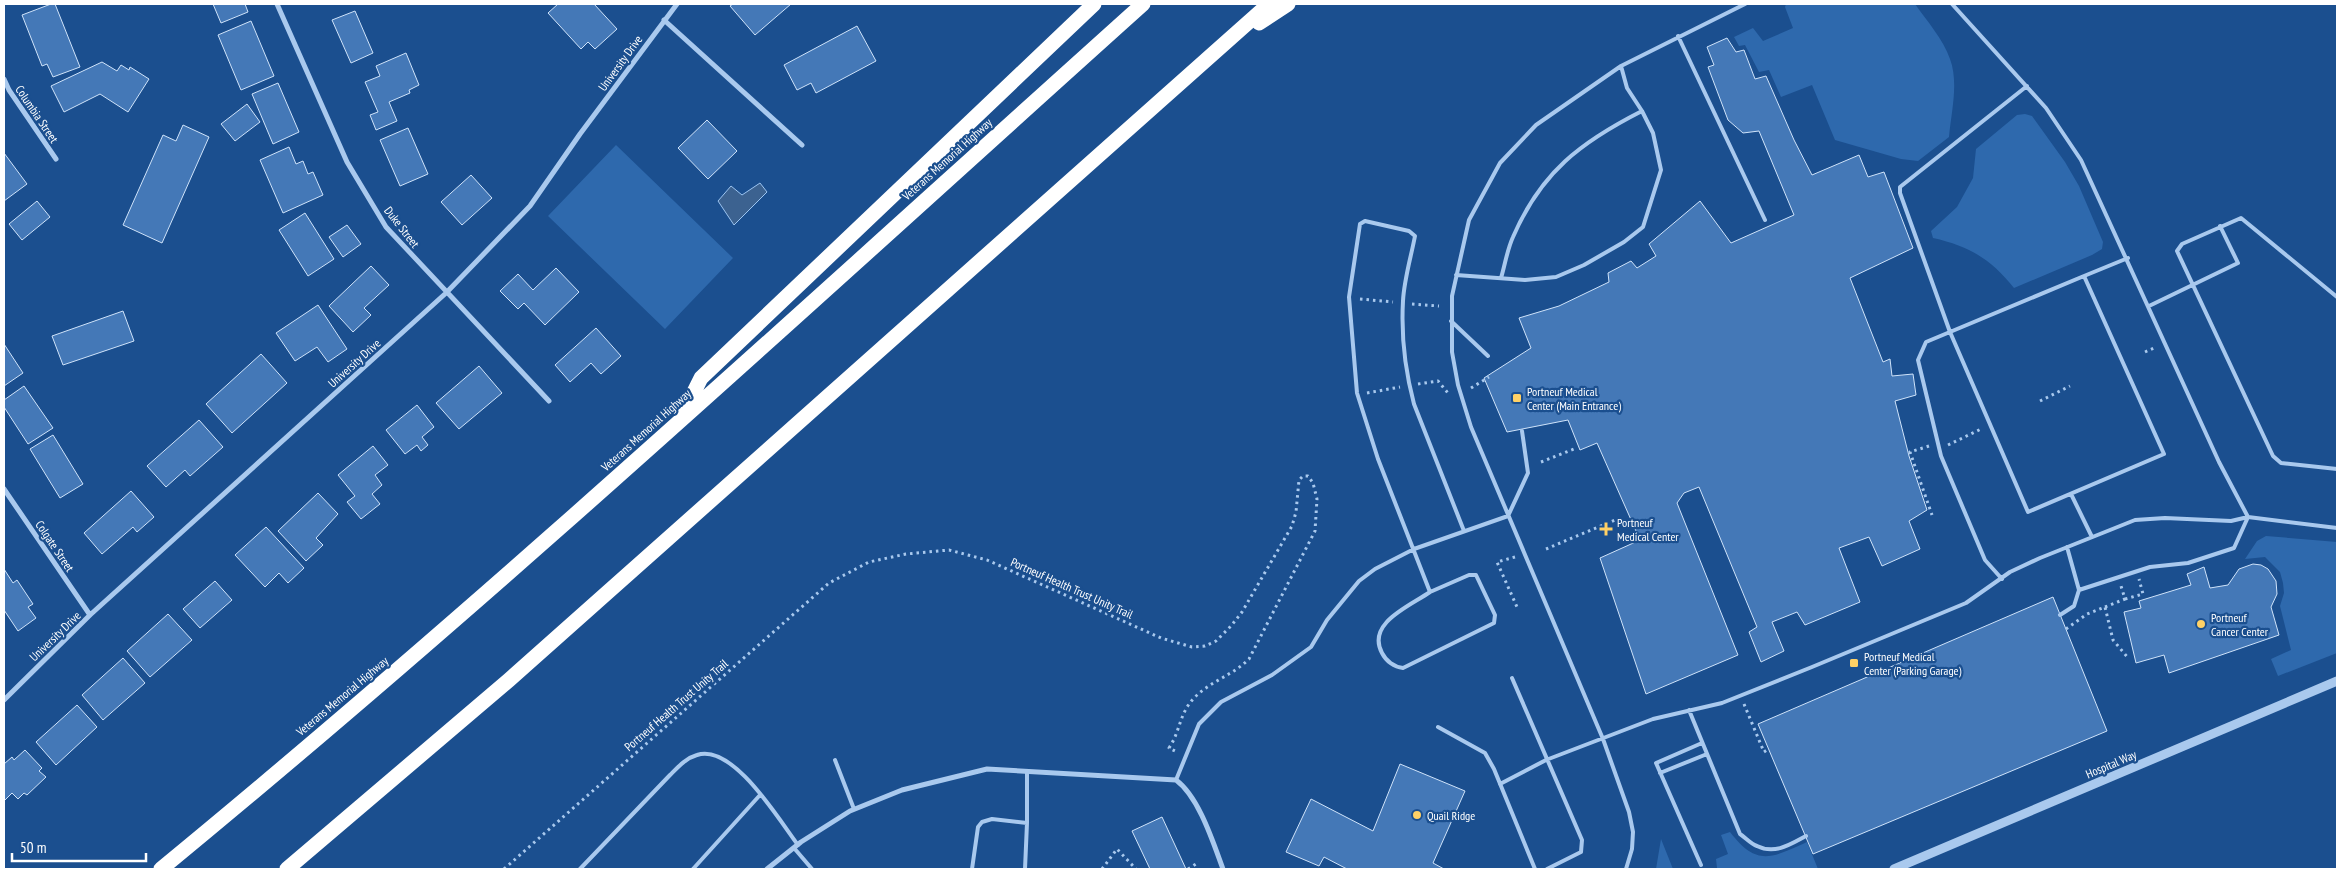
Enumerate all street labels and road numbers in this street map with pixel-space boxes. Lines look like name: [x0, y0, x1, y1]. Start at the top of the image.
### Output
street label: University Drive: [595, 32, 645, 94]
street label: Columbia Street: [12, 82, 62, 146]
street label: Veterans Memorial Highway: [898, 114, 995, 204]
street label: Duke Street: [381, 203, 423, 251]
street label: University Drive: [325, 336, 383, 390]
street label: Veterans Memorial Highway: [597, 385, 694, 475]
street label: Colgate Street: [32, 517, 78, 575]
street label: Portneuf Health Trust Unity Trail: [1009, 554, 1136, 622]
street label: University Drive: [26, 608, 84, 664]
street label: Veterans Memorial Highway: [292, 653, 391, 740]
street label: Portneuf Health Trust Unity Trail: [621, 656, 731, 754]
street label: Hospital Way: [2083, 746, 2139, 781]

